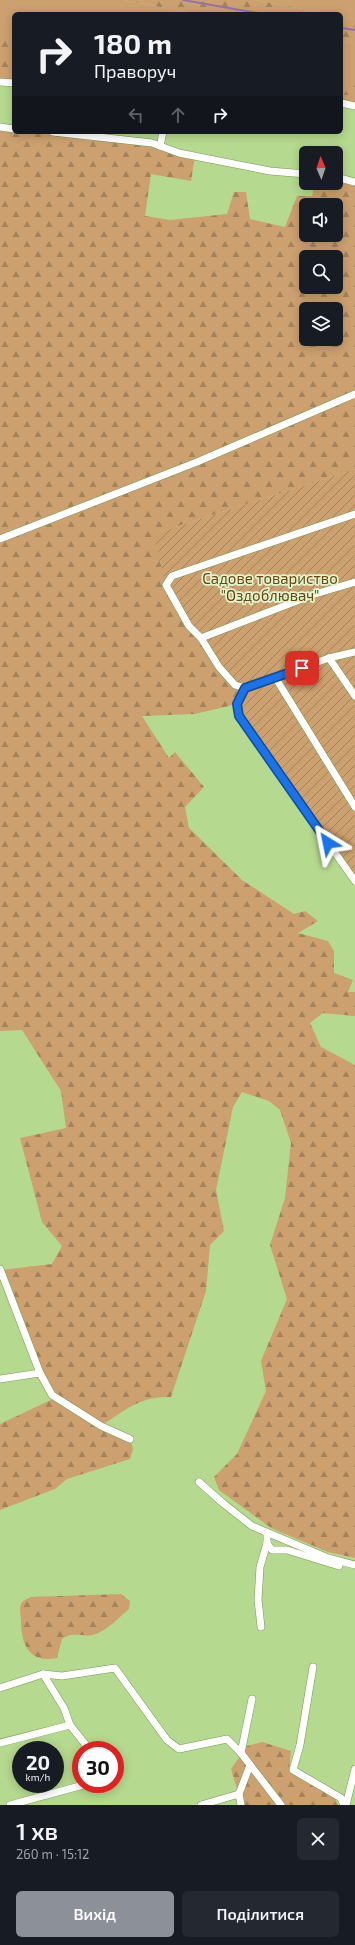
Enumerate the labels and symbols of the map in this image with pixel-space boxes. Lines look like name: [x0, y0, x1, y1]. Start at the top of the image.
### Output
north arrow: [299, 146, 343, 190]
park label: Садове товариство "Оздоблювач": [202, 569, 338, 604]
pin: [285, 651, 319, 685]
position arrow: [307, 822, 349, 864]
speed limit sign: 30: [72, 1741, 124, 1793]

